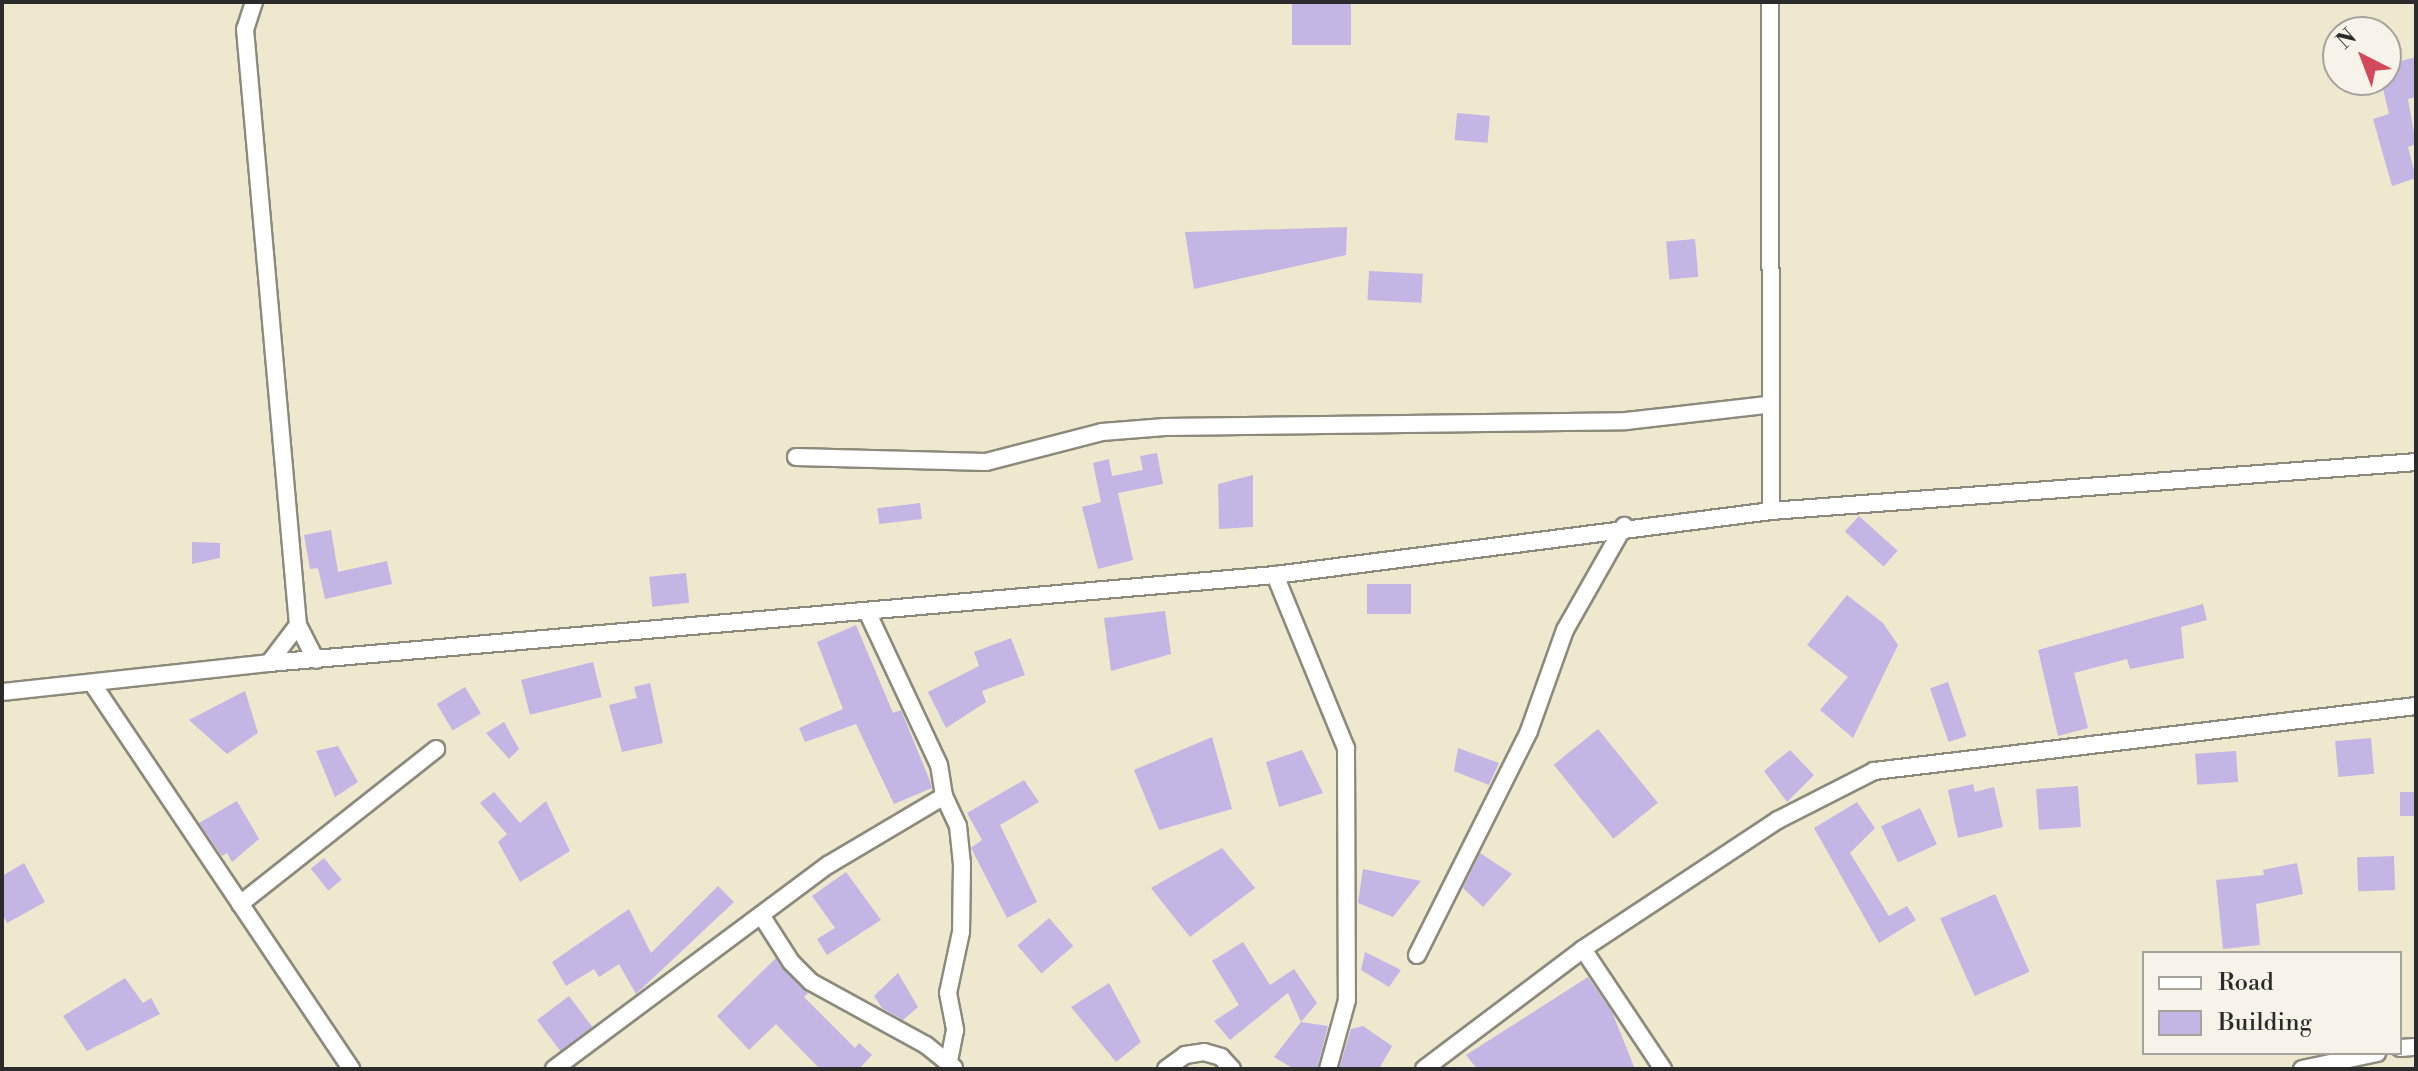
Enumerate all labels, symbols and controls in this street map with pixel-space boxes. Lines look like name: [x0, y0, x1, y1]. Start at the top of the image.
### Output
north arrow: [2322, 16, 2402, 96]
text: N: [2331, 23, 2362, 55]
legend: [2142, 951, 2402, 1055]
text: Road: [2218, 968, 2274, 998]
text: Building: [2218, 1008, 2312, 1038]

